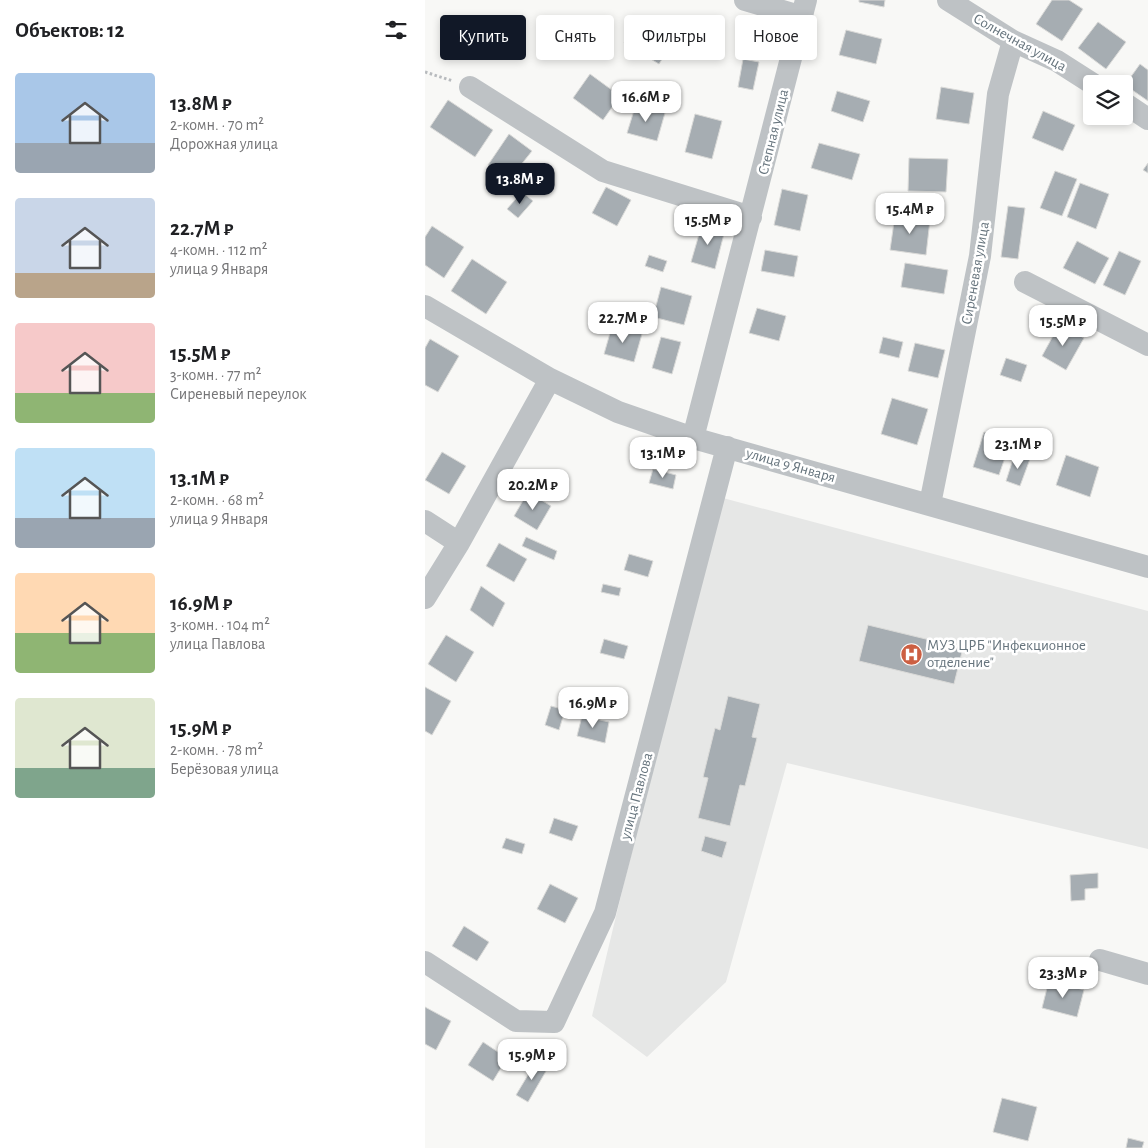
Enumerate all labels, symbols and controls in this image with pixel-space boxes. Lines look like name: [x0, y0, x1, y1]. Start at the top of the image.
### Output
street label: Солнечная улица: [971, 11, 1069, 74]
chip: Купить: [440, 15, 526, 60]
chip: Снять: [536, 15, 614, 60]
chip: Фильтры: [624, 15, 725, 60]
chip: Новое: [735, 15, 817, 60]
icon: filters: [382, 16, 410, 44]
text: Объектов: 12: [15, 20, 125, 41]
map controls: [1083, 75, 1133, 125]
button: layers: [1083, 75, 1133, 125]
pin: 16.6M ₽: [600, 80, 692, 123]
street label: Степная улица: [756, 88, 791, 177]
text: 16.6M ₽: [622, 89, 670, 105]
icon: home: [55, 93, 115, 153]
text: 13.8M ₽: [170, 93, 232, 114]
text: 2-комн. · 70 m²: [170, 117, 264, 133]
text: Дорожная улица: [170, 136, 278, 152]
pin: 13.8M ₽: [474, 162, 566, 205]
text: 13.8M ₽: [497, 171, 543, 187]
pin: 15.4M ₽: [864, 192, 956, 235]
text: 15.4M ₽: [886, 201, 934, 217]
pin: 15.5M ₽: [662, 204, 754, 246]
text: 15.5M ₽: [685, 212, 731, 228]
icon: home: [55, 218, 115, 278]
text: 22.7M ₽: [170, 218, 233, 239]
street label: Сиреневая улица: [959, 220, 992, 326]
text: 4-комн. · 112 m²: [170, 242, 267, 258]
text: улица 9 Января: [170, 261, 268, 277]
pin: 22.7M ₽: [577, 302, 669, 344]
pin: 15.5M ₽: [1017, 304, 1109, 347]
text: 22.7M ₽: [599, 310, 647, 326]
text: 15.5M ₽: [1040, 313, 1086, 329]
icon: home: [55, 343, 115, 403]
text: 15.5M ₽: [170, 343, 230, 364]
text: 3-комн. · 77 m²: [170, 367, 261, 383]
text: Сиреневый переулок: [170, 386, 307, 402]
pin: 23.1M ₽: [972, 428, 1064, 470]
pin: 13.1M ₽: [617, 436, 709, 479]
text: 23.1M ₽: [995, 436, 1041, 452]
text: 13.1M ₽: [641, 445, 685, 461]
street label: улица 9 Января: [744, 445, 837, 485]
icon: home: [55, 468, 115, 528]
text: 13.1M ₽: [170, 468, 229, 489]
pin: 20.2M ₽: [487, 468, 579, 511]
text: 20.2M ₽: [508, 477, 558, 493]
text: 2-комн. · 68 m²: [170, 492, 264, 508]
text: улица 9 Января: [170, 511, 268, 527]
icon: home: [55, 593, 115, 653]
text: 16.9M ₽: [170, 593, 232, 614]
text: 3-комн. · 104 m²: [170, 617, 270, 633]
text: улица Павлова: [170, 636, 265, 652]
place label: МУЗ ЦРБ "Инфекционное отделение": [927, 638, 1086, 670]
hospital icon: МУЗ ЦРБ "Инфекционное отделение": [899, 642, 923, 666]
pin: 16.9M ₽: [547, 686, 639, 729]
text: 16.9M ₽: [569, 695, 617, 711]
icon: home: [55, 718, 115, 778]
text: 15.9M ₽: [170, 718, 231, 739]
text: 2-комн. · 78 m²: [170, 742, 263, 758]
street label: улица Павлова: [617, 751, 655, 842]
text: Берёзовая улица: [170, 761, 279, 777]
pin: 23.3M ₽: [1017, 956, 1109, 999]
text: 23.3M ₽: [1039, 965, 1087, 981]
pin: 15.9M ₽: [486, 1038, 578, 1081]
text: 15.9M ₽: [509, 1047, 555, 1063]

